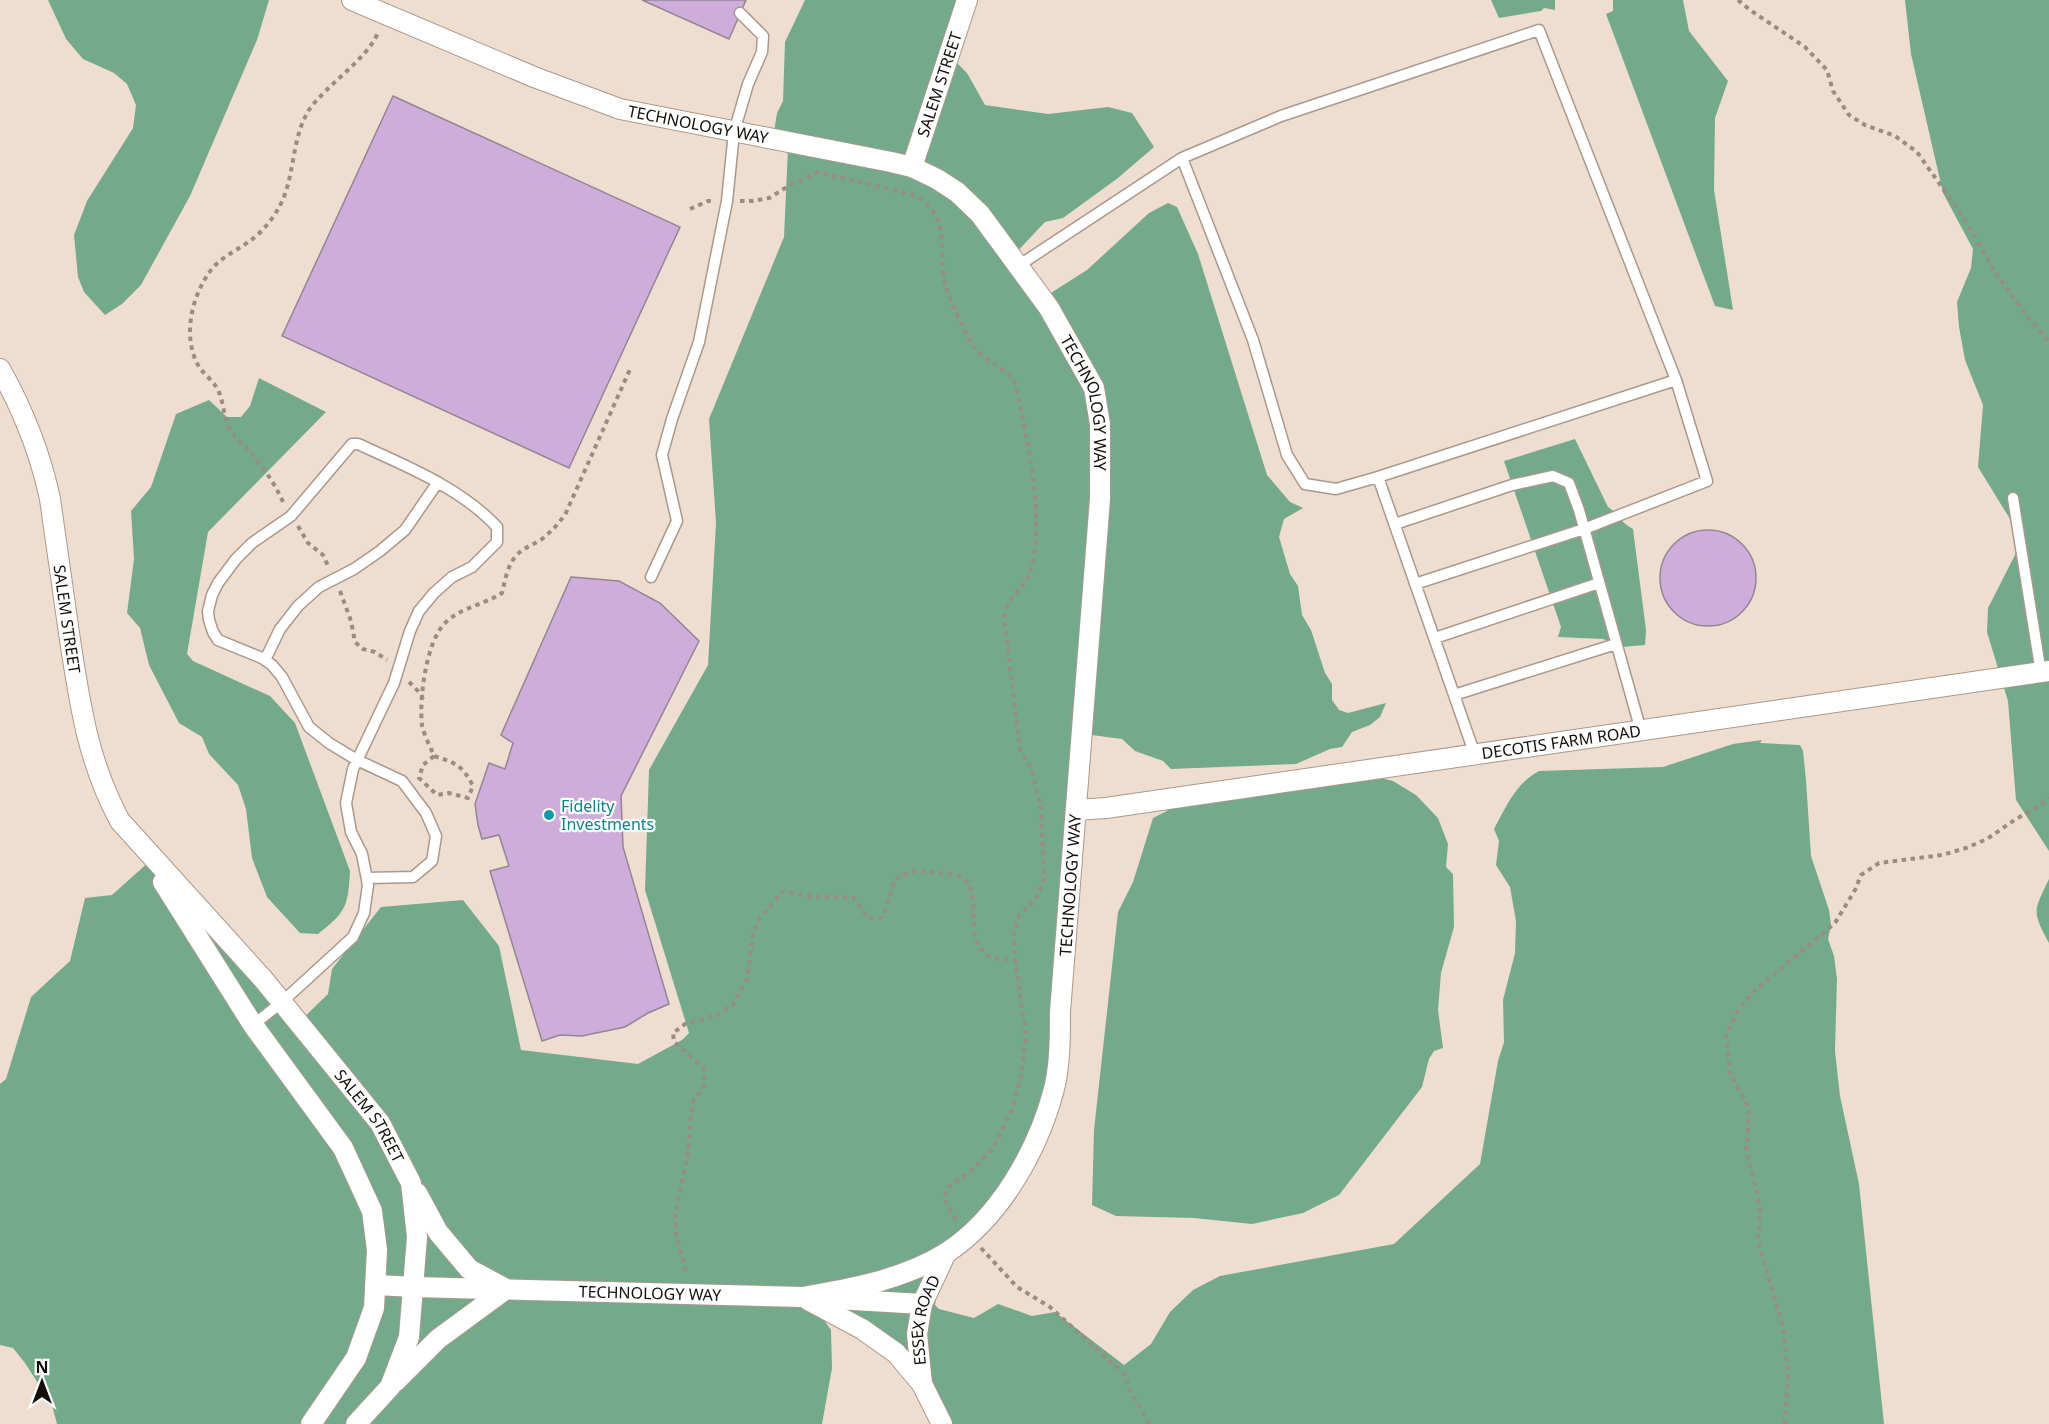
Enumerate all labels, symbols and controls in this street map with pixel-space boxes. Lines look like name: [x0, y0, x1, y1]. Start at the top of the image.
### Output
street label: SALEM STREET: [912, 29, 967, 140]
street label: TECHNOLOGY WAY: [626, 100, 771, 149]
street label: TECHNOLOGY WAY: [1055, 331, 1111, 472]
street label: SALEM STREET: [48, 563, 86, 675]
street label: DECOTIS FARM ROAD: [1480, 719, 1642, 764]
place label: Fidelity Investments: [561, 795, 654, 835]
marker: Fidelity Investments: [542, 808, 556, 822]
street label: TECHNOLOGY WAY: [1054, 812, 1086, 957]
street label: SALEM STREET: [330, 1065, 410, 1166]
street label: ESSEX ROAD: [906, 1271, 945, 1366]
street label: TECHNOLOGY WAY: [578, 1280, 722, 1306]
north arrow: [12, 1352, 72, 1412]
text: N: [35, 1356, 49, 1378]

